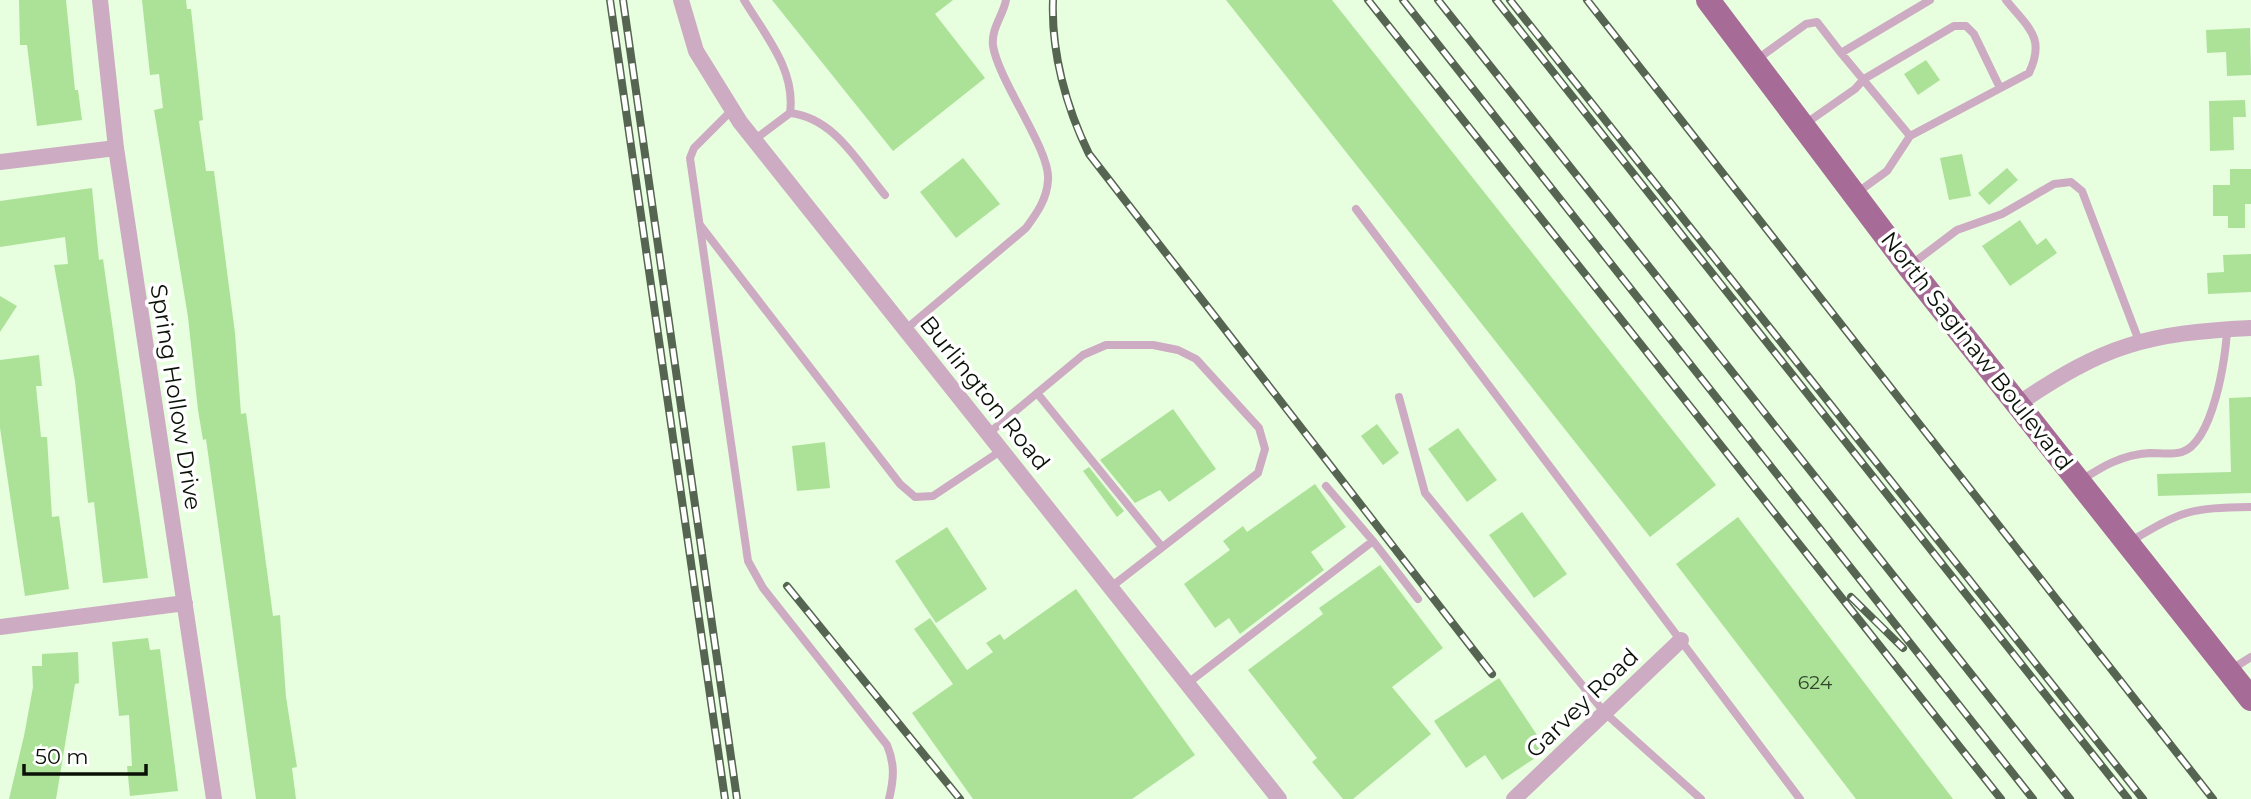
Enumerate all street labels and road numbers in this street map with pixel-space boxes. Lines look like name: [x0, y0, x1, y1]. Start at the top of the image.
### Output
street label: North Saginaw Boulevard: [1875, 226, 2079, 476]
street label: Spring Hollow Drive: [144, 282, 208, 512]
street label: Burlington Road: [914, 310, 1056, 476]
street label: Garvey Road: [1520, 642, 1644, 764]

